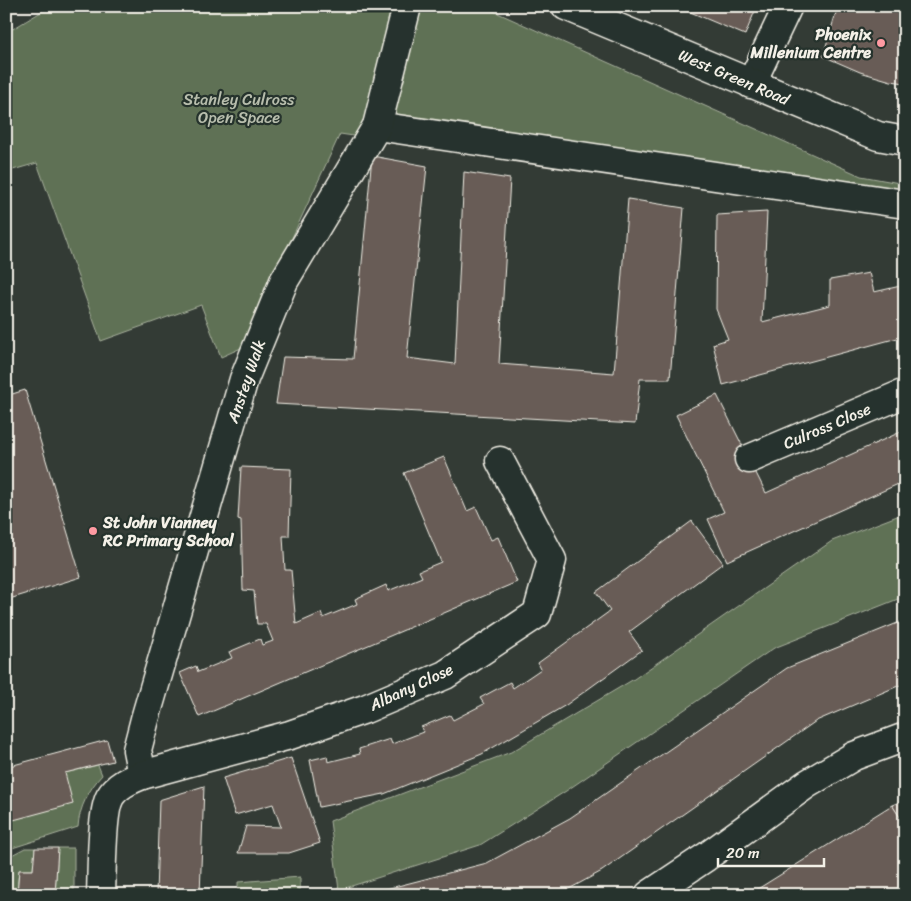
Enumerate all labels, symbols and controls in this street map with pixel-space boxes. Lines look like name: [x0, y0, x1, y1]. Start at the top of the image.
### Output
place label: Phoenix Millenium Centre: [750, 20, 872, 67]
marker: Phoenix Millenium Centre: [875, 37, 887, 49]
street label: West Green Road: [674, 41, 796, 114]
park label: Stanley Culross Open Space: [183, 85, 295, 132]
street label: Anstey Walk: [218, 335, 274, 428]
street label: Culross Close: [778, 394, 876, 458]
place label: St John Vianney RC Primary School: [102, 508, 235, 555]
marker: St John Vianney RC Primary School: [87, 525, 99, 537]
street label: Albany Close: [363, 655, 458, 720]
scale bar: [718, 836, 825, 868]
text: 20 m: [726, 840, 760, 866]

